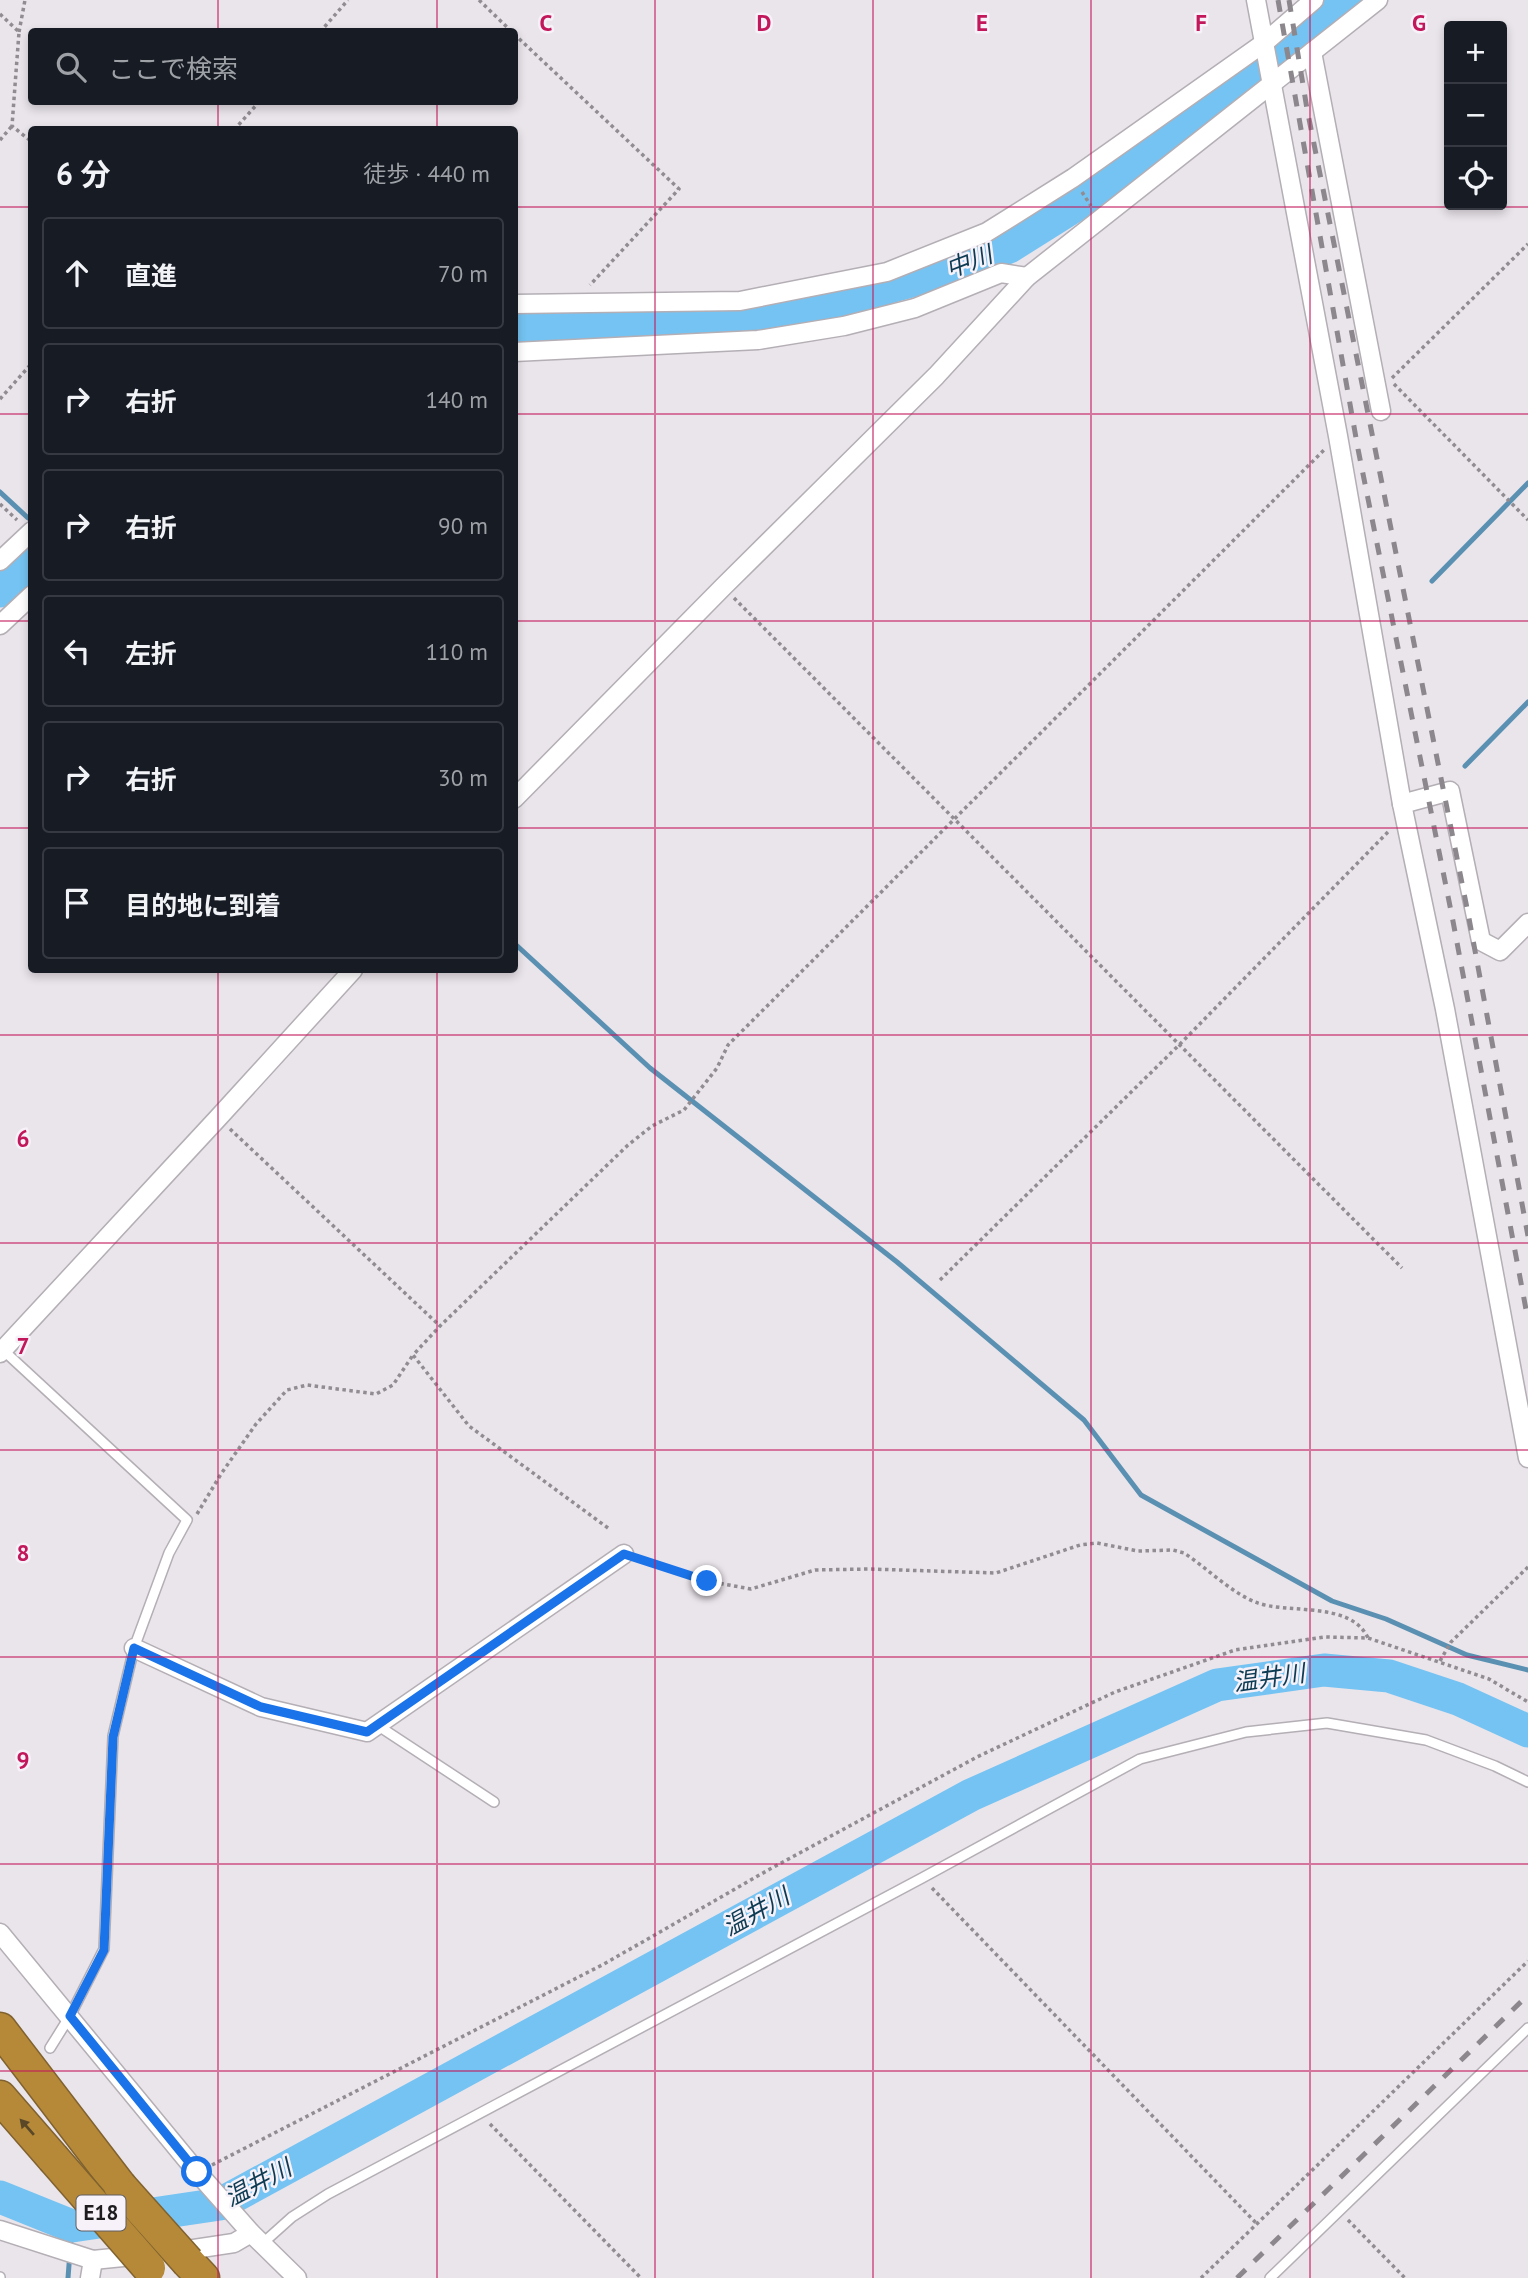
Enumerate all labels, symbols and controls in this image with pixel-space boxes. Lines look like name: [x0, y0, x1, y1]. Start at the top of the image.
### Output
text: C: [540, 8, 553, 37]
text: D: [757, 8, 771, 37]
text: E: [976, 8, 988, 37]
text: F: [1195, 8, 1207, 37]
text: G: [1412, 8, 1426, 37]
map controls: [1444, 21, 1507, 210]
button: +: [1444, 21, 1507, 84]
search box: [28, 28, 518, 105]
icon: search: [52, 48, 90, 86]
text: ここで検索: [108, 52, 238, 85]
button: −: [1444, 84, 1507, 147]
button: locate: [1444, 147, 1507, 210]
text: 6 分: [56, 154, 111, 193]
text: 徒歩 · 440 m: [363, 159, 490, 188]
water label: 中川: [941, 237, 1000, 285]
icon: ahead: [58, 254, 96, 292]
text: 直進: [125, 259, 177, 292]
text: 70 m: [438, 259, 488, 288]
icon: right: [58, 380, 96, 418]
text: 右折: [125, 385, 177, 418]
text: 140 m: [426, 385, 488, 414]
icon: right: [58, 506, 96, 544]
text: 右折: [125, 511, 177, 544]
text: 90 m: [438, 511, 488, 540]
icon: left: [58, 632, 96, 670]
text: 左折: [125, 637, 177, 670]
text: 110 m: [426, 637, 488, 666]
icon: right: [58, 758, 96, 796]
text: 右折: [125, 763, 177, 796]
text: 30 m: [438, 763, 488, 792]
icon: arrive: [58, 884, 96, 922]
text: 目的地に到着: [125, 889, 281, 922]
text: 6: [16, 1124, 30, 1153]
text: 7: [16, 1331, 30, 1360]
text: 8: [16, 1538, 30, 1567]
route end: [691, 1565, 722, 1596]
water label: 温井川: [1231, 1657, 1310, 1698]
text: 9: [16, 1745, 30, 1774]
water label: 温井川: [717, 1879, 797, 1943]
one-way arrow: [20, 2119, 35, 2136]
water label: 温井川: [219, 2151, 299, 2213]
route start: [181, 2156, 212, 2187]
road number: E18: [76, 2196, 126, 2230]

